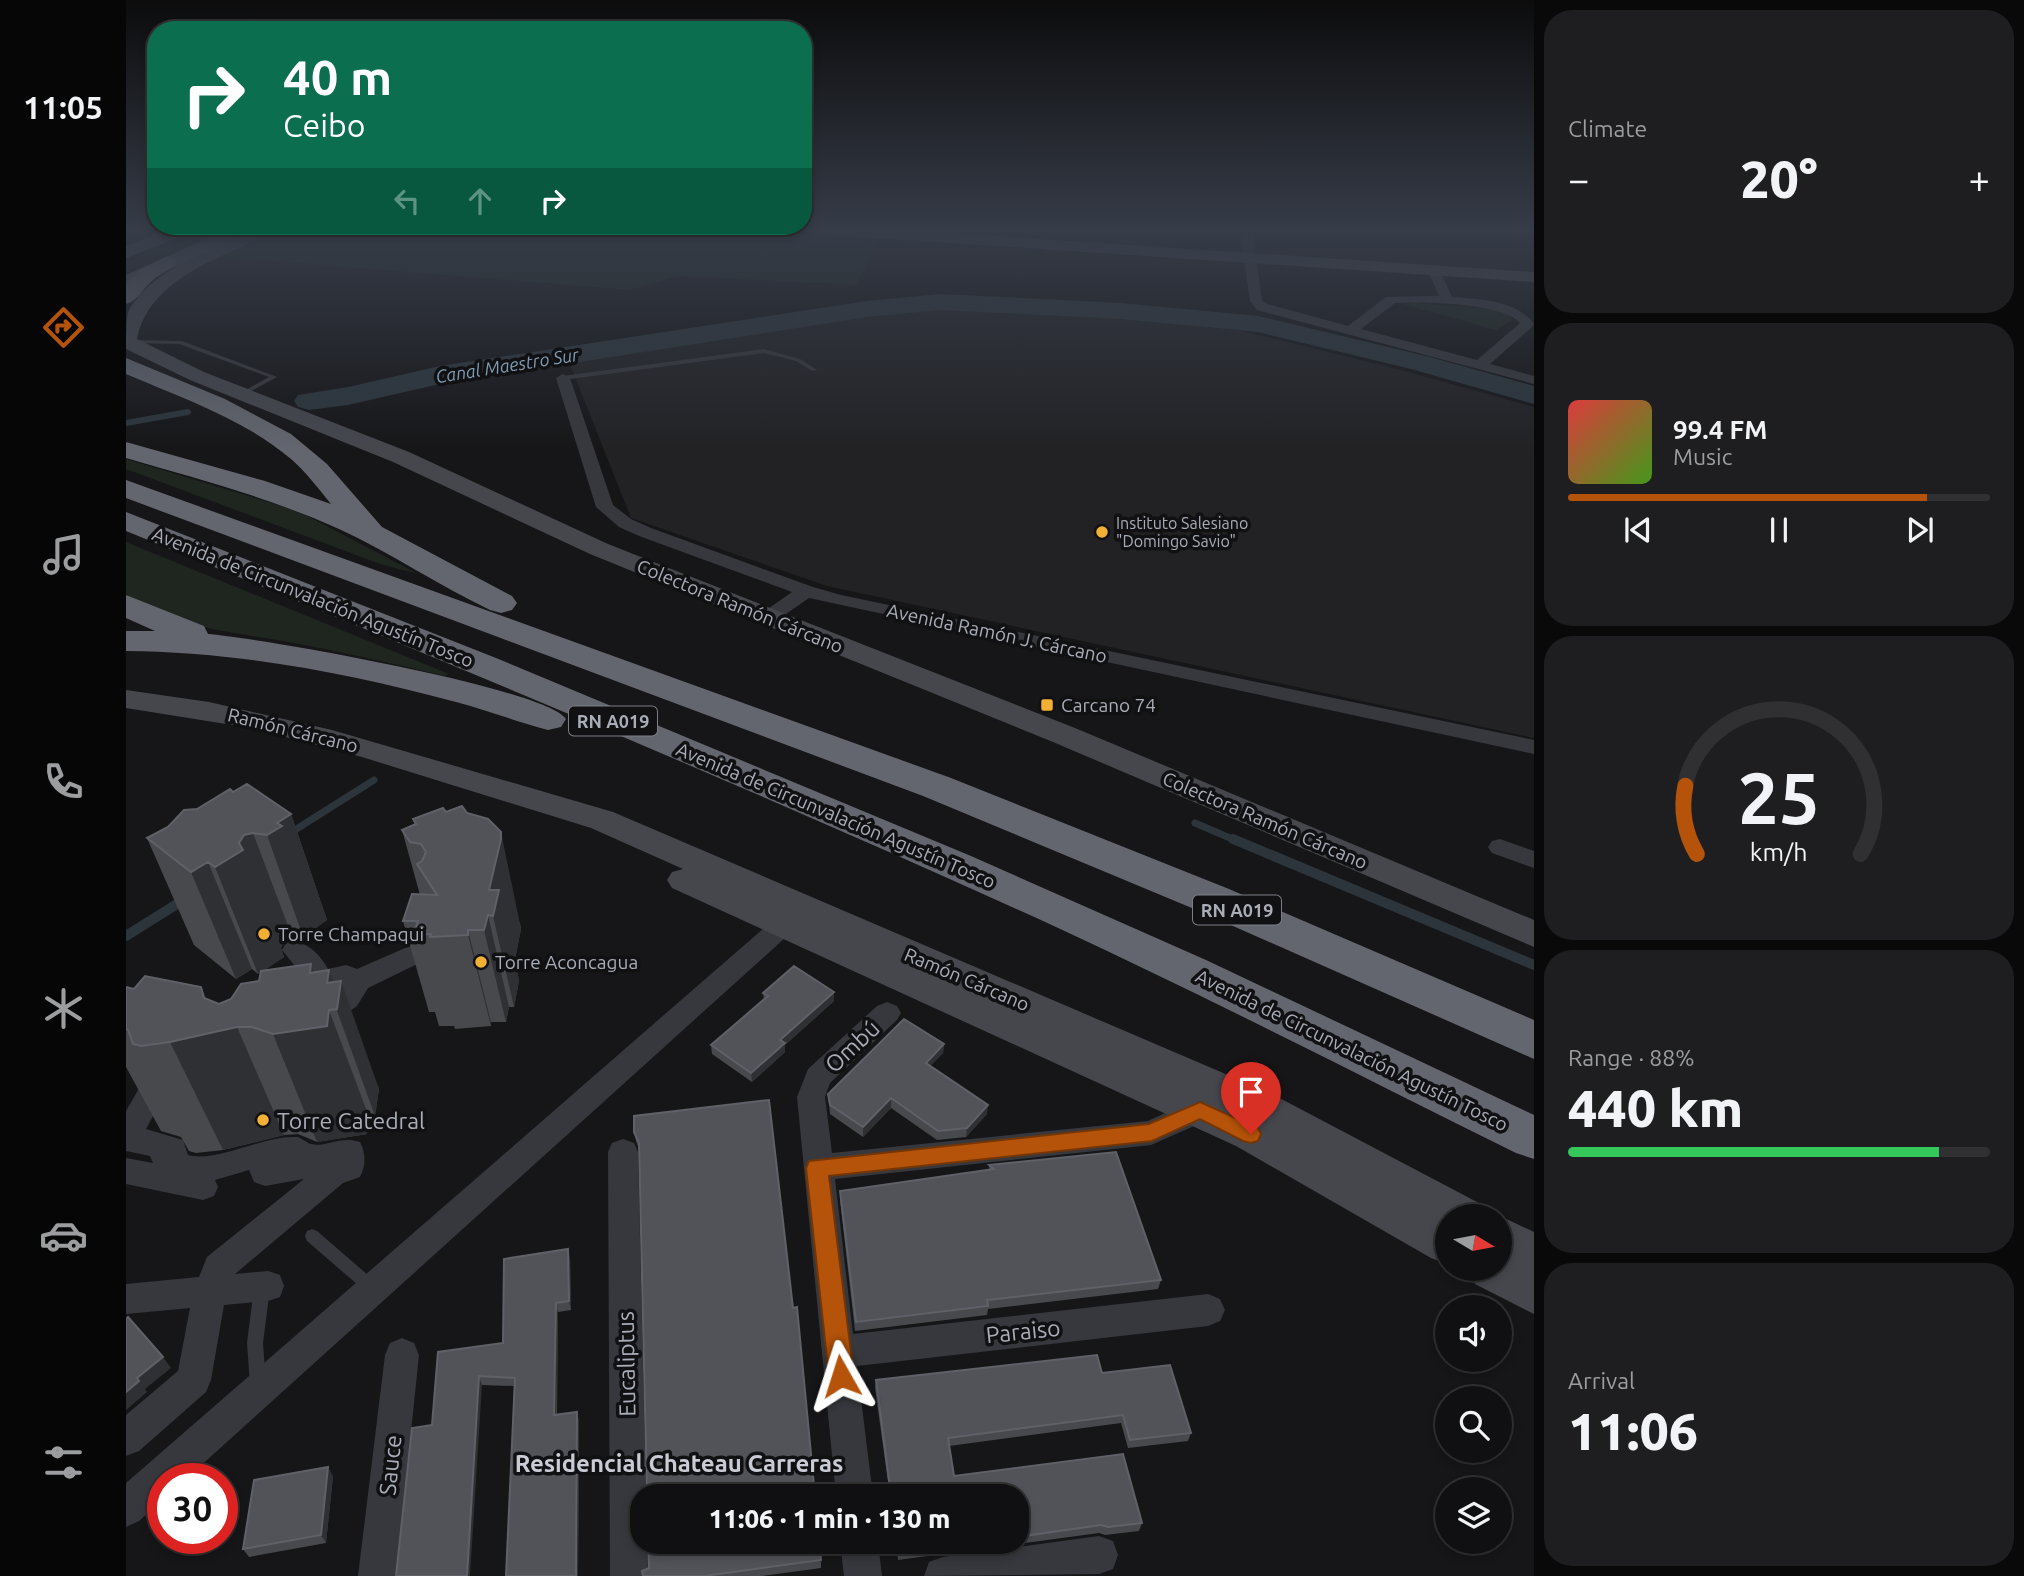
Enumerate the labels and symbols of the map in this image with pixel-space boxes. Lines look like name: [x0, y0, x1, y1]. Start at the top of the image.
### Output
water label: Canal Maestro Sur: [434, 344, 581, 386]
place label: Instituto Salesiano "Domingo Savio": [1116, 514, 1248, 550]
street label: Avenida de Circunvalación Agustín Tosco: [149, 522, 477, 672]
marker: Instituto Salesiano "Domingo Savio": [1094, 524, 1110, 540]
street label: Colectora Ramón Cárcano: [634, 555, 846, 657]
street label: Avenida Ramón J. Cárcano: [885, 599, 1109, 667]
place label: Carcano 74: [1061, 694, 1156, 716]
marker: Carcano 74: [1039, 697, 1055, 713]
street label: Ramón Cárcano: [226, 703, 360, 757]
road number: RN A019: [569, 706, 657, 736]
street label: Avenida de Circunvalación Agustín Tosco: [673, 738, 999, 892]
street label: Colectora Ramón Cárcano: [1159, 767, 1371, 873]
road number: RN A019: [1193, 896, 1281, 925]
place label: Torre Champaqui: [278, 923, 424, 945]
marker: Torre Champaqui: [256, 926, 272, 942]
street label: Ramón Cárcano: [901, 943, 1033, 1015]
place label: Torre Aconcagua: [495, 951, 638, 973]
marker: Torre Aconcagua: [473, 954, 489, 970]
street label: Avenida de Circunvalación Agustín Tosco: [1192, 965, 1512, 1135]
street label: Ombú: [820, 1015, 884, 1077]
pin: [1221, 1062, 1281, 1134]
place label: Torre Catedral: [277, 1108, 425, 1133]
marker: Torre Catedral: [255, 1112, 271, 1128]
north arrow: [1435, 1204, 1512, 1281]
street label: Eucaliptus: [613, 1311, 639, 1417]
street label: Paraiso: [984, 1315, 1062, 1347]
position arrow: [804, 1339, 878, 1413]
street label: Sauce: [374, 1434, 406, 1496]
district label: Residencial Chateau Carreras: [515, 1450, 843, 1477]
speed limit sign: 30: [147, 1463, 238, 1554]

